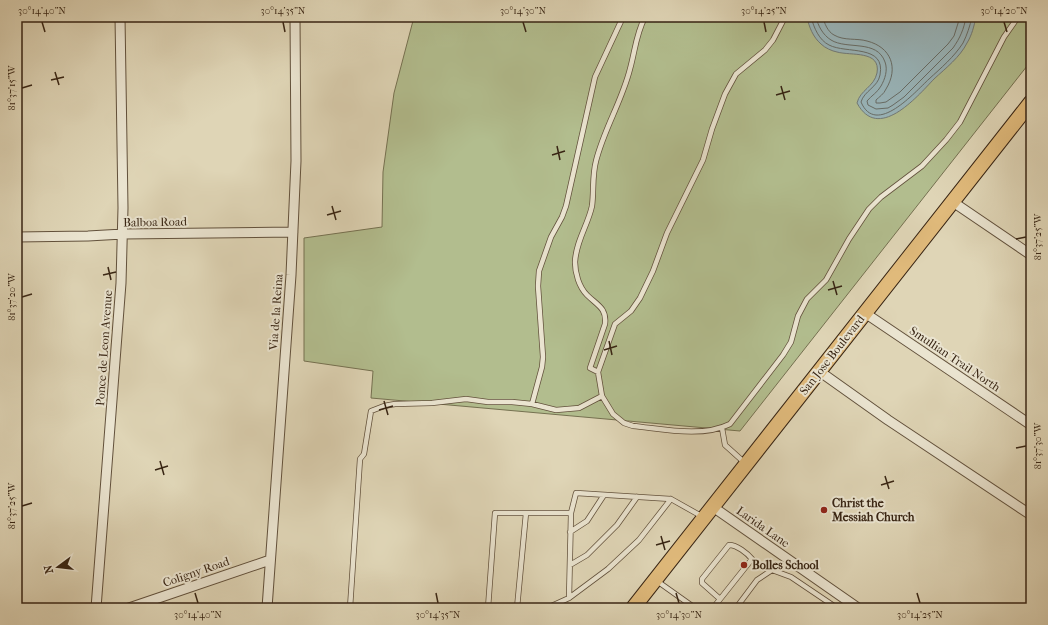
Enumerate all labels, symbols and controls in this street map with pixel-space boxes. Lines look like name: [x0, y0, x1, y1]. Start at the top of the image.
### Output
text: 30°14'40"N: [18, 5, 66, 17]
text: 30°14'35"N: [261, 5, 306, 17]
text: 30°14'30"N: [500, 5, 546, 17]
text: 30°14'25"N: [741, 5, 787, 17]
text: 30°14'20"N: [980, 5, 1028, 17]
text: 81°37'15"W: [6, 64, 18, 110]
text: 81°37'25"W: [1032, 213, 1044, 260]
street label: Balboa Road: [123, 214, 187, 230]
text: 81°37'20"W: [6, 272, 18, 321]
street label: Via de la Reina: [266, 273, 286, 352]
street label: Ponce de Leon Avenue: [93, 289, 115, 406]
street label: San Jose Boulevard: [797, 312, 868, 398]
street label: Smullian Trail North: [907, 323, 1003, 395]
text: 81°37'30"W: [1032, 422, 1044, 469]
text: 81°37'25"W: [6, 482, 18, 529]
place label: Christ the Messiah Church: [831, 496, 915, 524]
street label: Larida Lane: [734, 504, 792, 550]
marker: Christ the Messiah Church: [819, 505, 829, 515]
north arrow: [38, 547, 78, 587]
street label: Coligny Road: [161, 554, 232, 590]
place label: Bolles School: [752, 558, 819, 572]
marker: Bolles School: [739, 560, 749, 570]
text: N: [41, 563, 56, 575]
text: 30°14'40"N: [174, 609, 222, 621]
text: 30°14'35"N: [416, 609, 461, 621]
text: 30°14'30"N: [656, 609, 702, 621]
text: 30°14'25"N: [897, 609, 943, 621]

